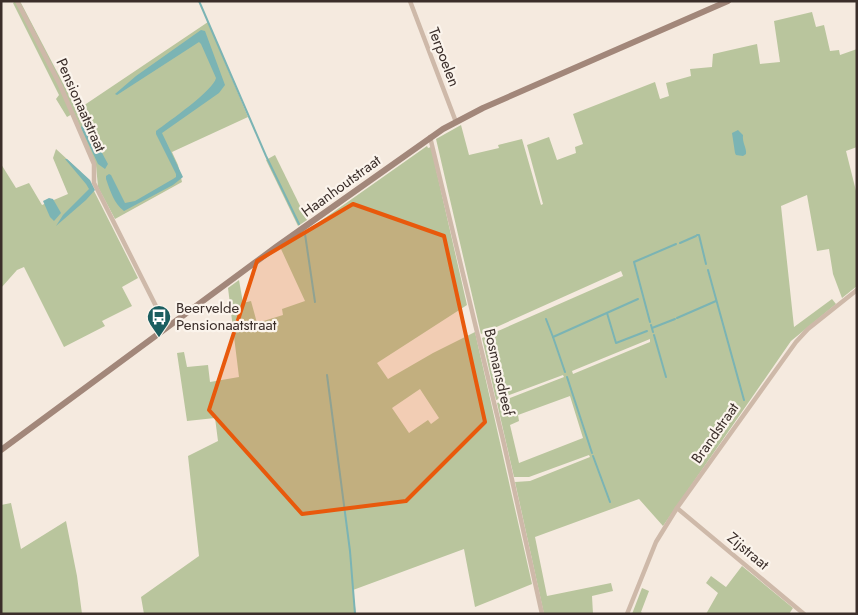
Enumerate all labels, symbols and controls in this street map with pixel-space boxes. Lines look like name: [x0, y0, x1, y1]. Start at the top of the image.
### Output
street label: Terpoelen: [423, 24, 465, 90]
street label: Pensionaatstraat: [51, 55, 112, 156]
street label: Haanhoutstraat: [297, 149, 386, 222]
place label: Beervelde Pensionaatstraat: [176, 297, 277, 336]
bus stop icon: Beervelde Pensionaatstraat: [146, 304, 172, 338]
street label: Bosmansdreef: [478, 326, 520, 418]
street label: Brandstraat: [686, 398, 744, 468]
street label: Zijstraat: [722, 527, 774, 575]

